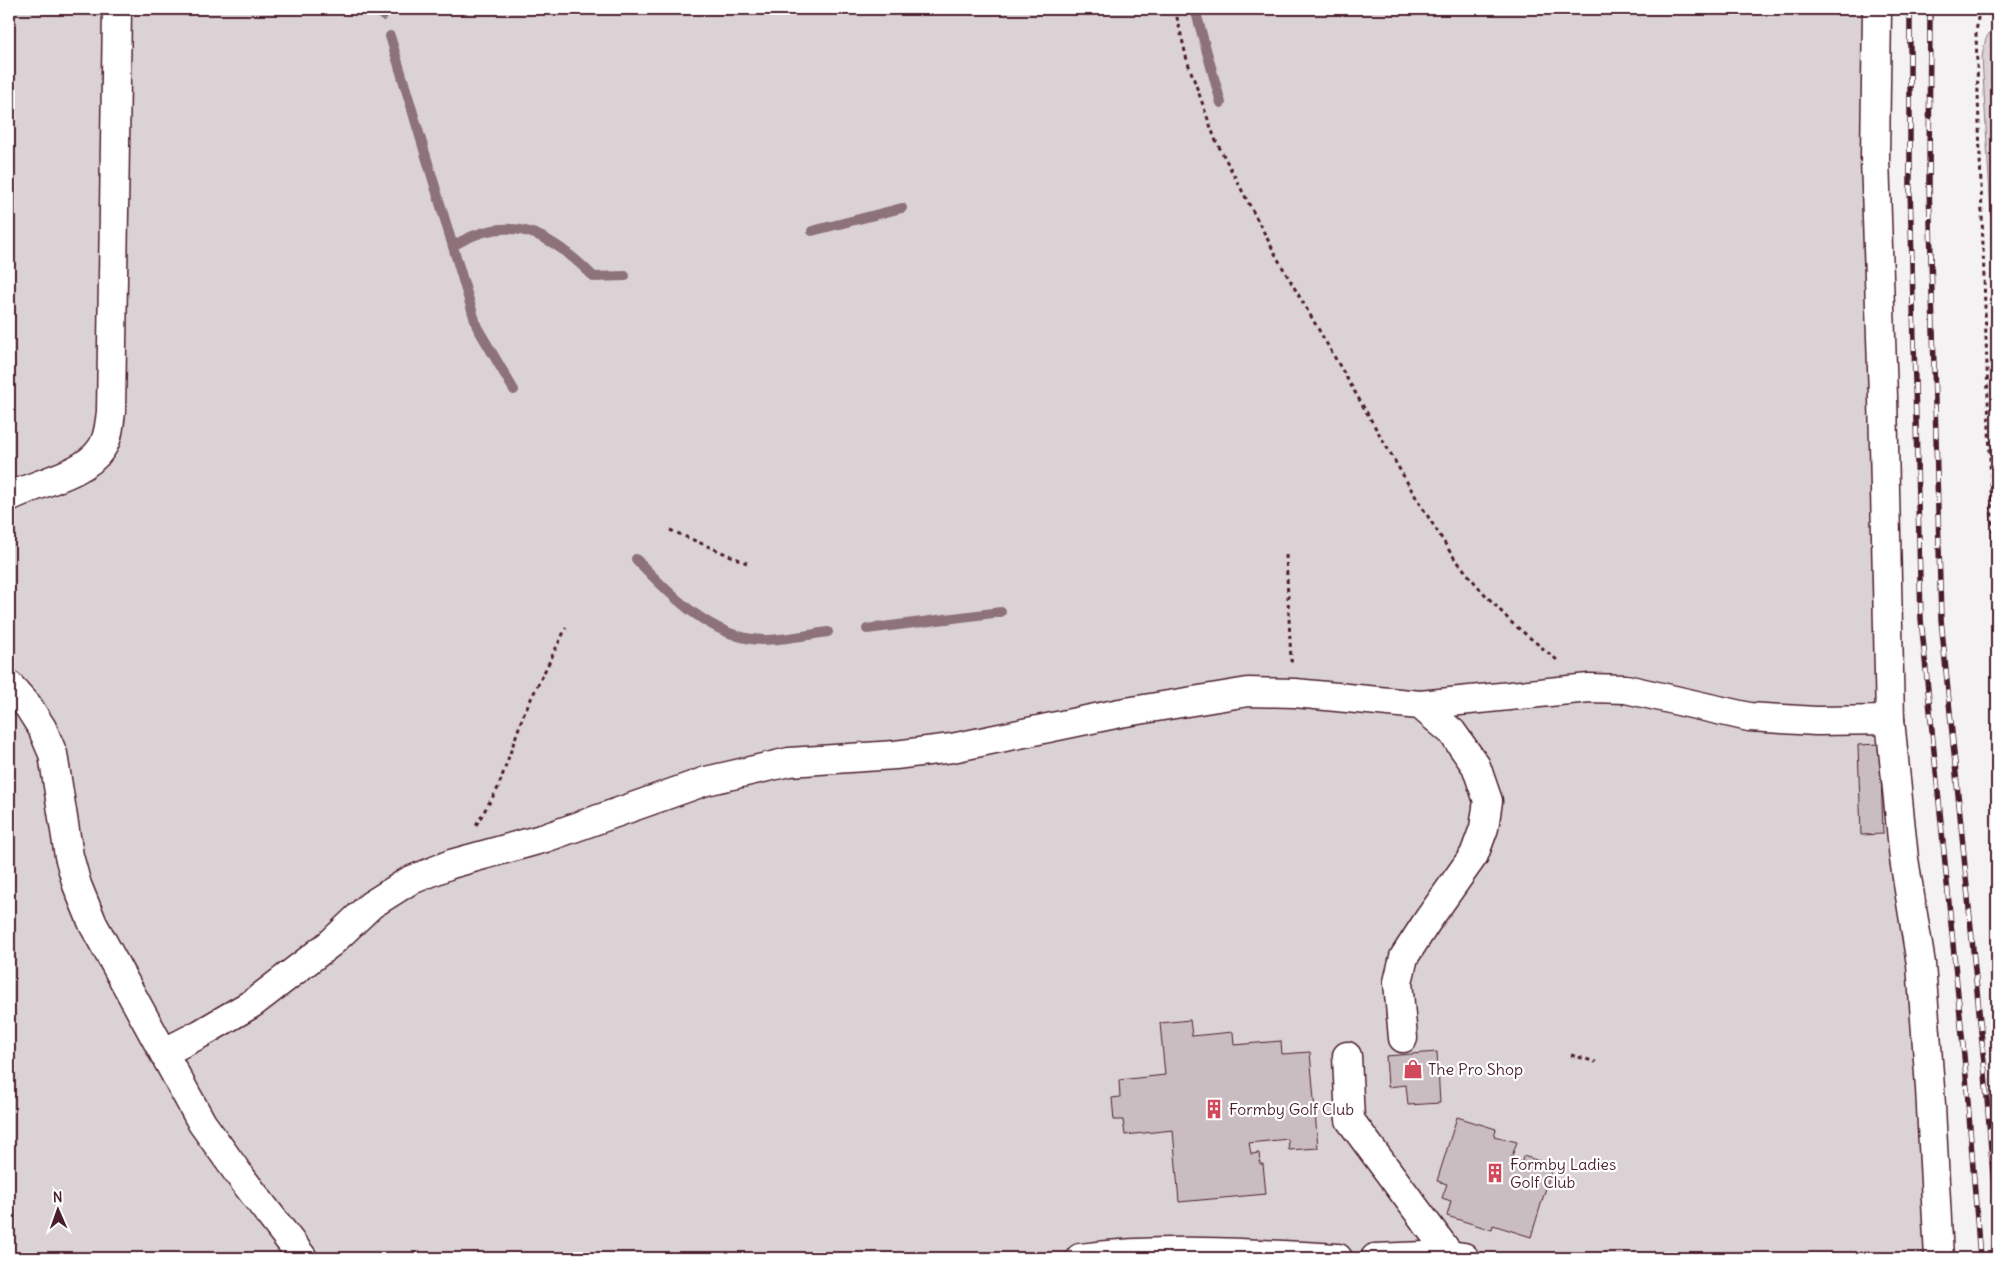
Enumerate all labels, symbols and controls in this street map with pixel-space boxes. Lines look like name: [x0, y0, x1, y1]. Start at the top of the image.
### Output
shop icon: The Pro Shop: [1402, 1058, 1424, 1080]
place label: The Pro Shop: [1428, 1059, 1523, 1079]
building icon: Formby Golf Club: [1203, 1098, 1225, 1120]
place label: Formby Golf Club: [1229, 1099, 1354, 1119]
place label: Formby Ladies Golf Club: [1510, 1154, 1616, 1192]
building icon: Formby Ladies Golf Club: [1484, 1162, 1506, 1184]
north arrow: [32, 1184, 82, 1234]
text: N: [52, 1188, 63, 1206]

